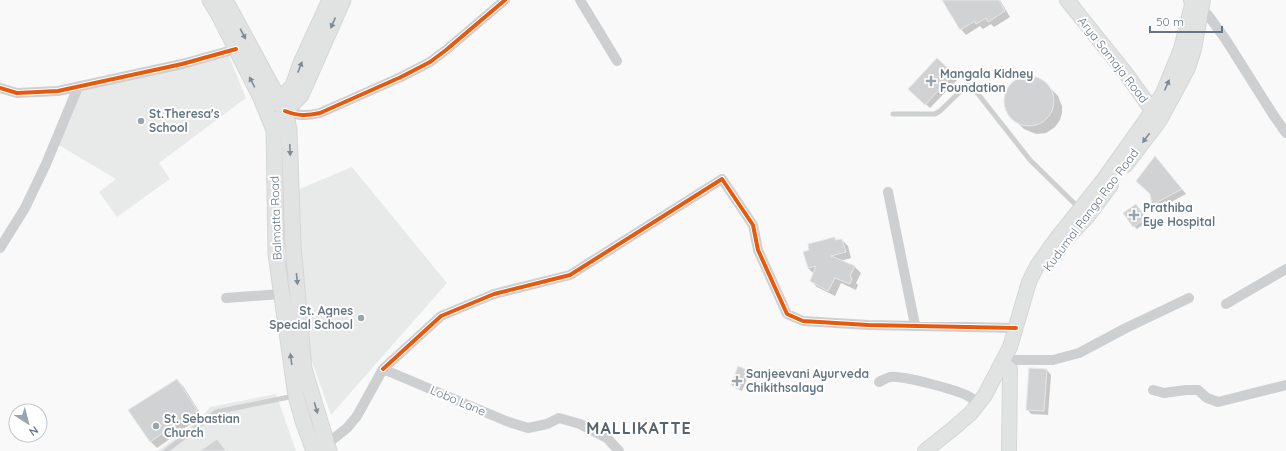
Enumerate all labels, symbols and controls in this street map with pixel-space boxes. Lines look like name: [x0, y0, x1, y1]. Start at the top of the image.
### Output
scale bar: [1150, 8, 1222, 34]
street label: Arya Samaja Road: [1075, 13, 1152, 106]
text: 50 m: [1156, 14, 1184, 29]
one-way arrow: [330, 18, 336, 29]
one-way arrow: [240, 28, 247, 40]
one-way arrow: [297, 61, 303, 73]
place label: Mangala Kidney Foundation: [940, 66, 1033, 95]
marker: Mangala Kidney Foundation: [925, 75, 937, 87]
one-way arrow: [249, 76, 255, 88]
one-way arrow: [1163, 79, 1170, 91]
place label: St.Theresa's School: [149, 106, 220, 135]
marker: St.Theresa's School: [136, 116, 146, 126]
one-way arrow: [1142, 132, 1151, 143]
one-way arrow: [287, 144, 293, 157]
street label: Kudumal Ranga Rao Road: [1040, 146, 1142, 274]
street label: Balmatta Road: [267, 176, 284, 261]
place label: Prathiba Eye Hospital: [1143, 200, 1215, 229]
marker: Prathiba Eye Hospital: [1128, 209, 1140, 221]
one-way arrow: [293, 273, 300, 286]
place label: St. Agnes Special School: [269, 303, 353, 332]
marker: St. Agnes Special School: [356, 313, 366, 323]
one-way arrow: [288, 353, 294, 365]
place label: Sanjeevani Ayurveda Chikithsalaya: [746, 366, 869, 395]
marker: Sanjeevani Ayurveda Chikithsalaya: [731, 375, 743, 387]
street label: Lobo Lane: [428, 382, 488, 419]
one-way arrow: [313, 402, 319, 414]
north arrow: [8, 403, 48, 443]
place label: St. Sebastian Church: [164, 411, 240, 440]
district label: MALLIKATTE: [586, 418, 692, 438]
marker: St. Sebastian Church: [151, 421, 161, 431]
text: N: [26, 423, 41, 439]

